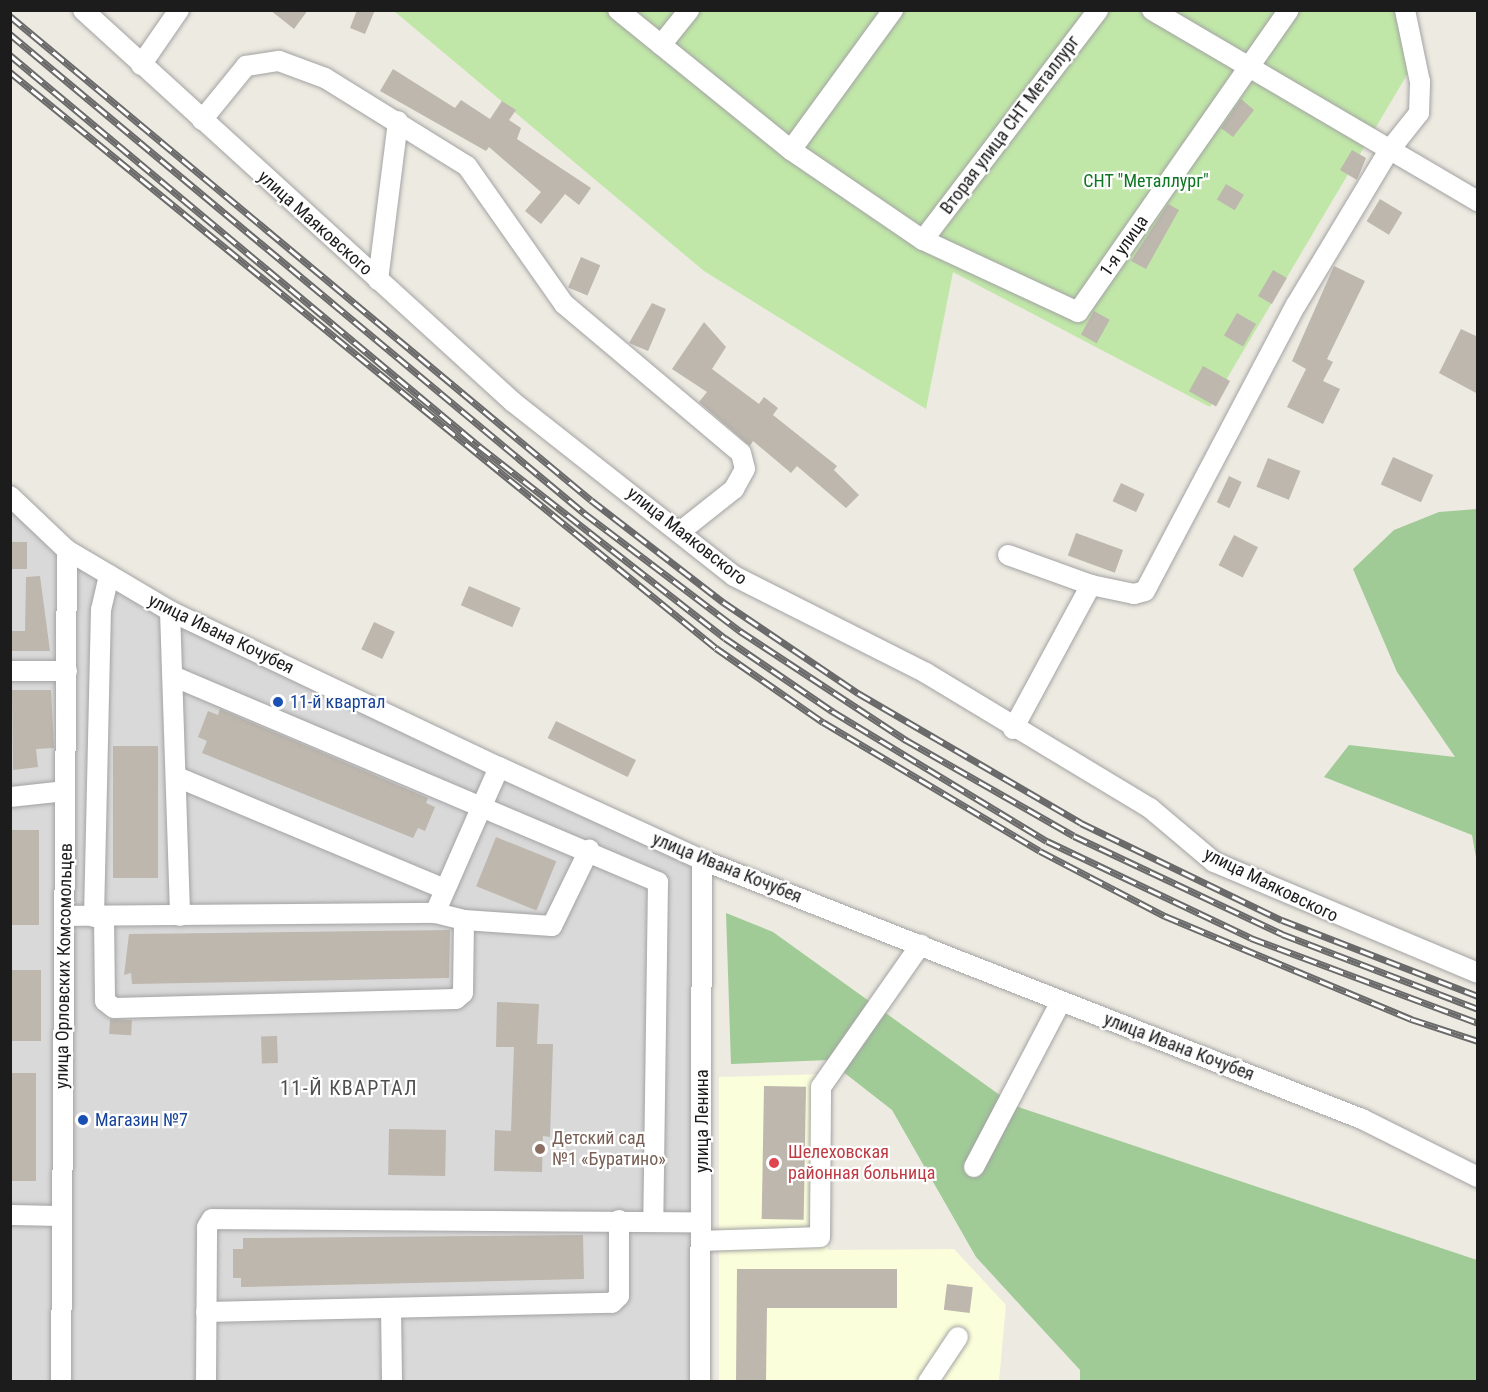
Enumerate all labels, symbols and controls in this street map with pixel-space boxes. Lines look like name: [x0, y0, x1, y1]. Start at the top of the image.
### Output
street label: Вторая улица СНТ Металлург: [936, 31, 1084, 219]
street label: улица Маяковского: [253, 166, 377, 280]
park label: СНТ "Металлург": [1083, 170, 1209, 192]
street label: 1-я улица: [1095, 211, 1153, 281]
street label: улица Маяковского: [623, 482, 751, 590]
street label: улица Ивана Кочубея: [145, 589, 297, 679]
place label: 11-й квартал: [290, 691, 385, 713]
marker: 11-й квартал: [271, 695, 285, 709]
street label: улица Ивана Кочубея: [649, 828, 805, 908]
street label: улица Орловских Комсомольцев: [51, 843, 77, 1089]
street label: улица Маяковского: [1200, 843, 1342, 927]
street label: улица Ивана Кочубея: [1101, 1008, 1257, 1086]
street label: улица Ленина: [691, 1069, 713, 1173]
district label: 11-Й КВАРТАЛ: [280, 1076, 418, 1100]
place label: Магазин №7: [95, 1109, 188, 1131]
marker: Магазин №7: [76, 1113, 90, 1127]
place label: Детский сад №1 «Буратино»: [552, 1128, 666, 1170]
marker: Детский сад №1 «Буратино»: [533, 1142, 547, 1156]
place label: Шелеховская районная больница: [788, 1142, 935, 1184]
marker: Шелеховская районная больница: [765, 1154, 783, 1172]

